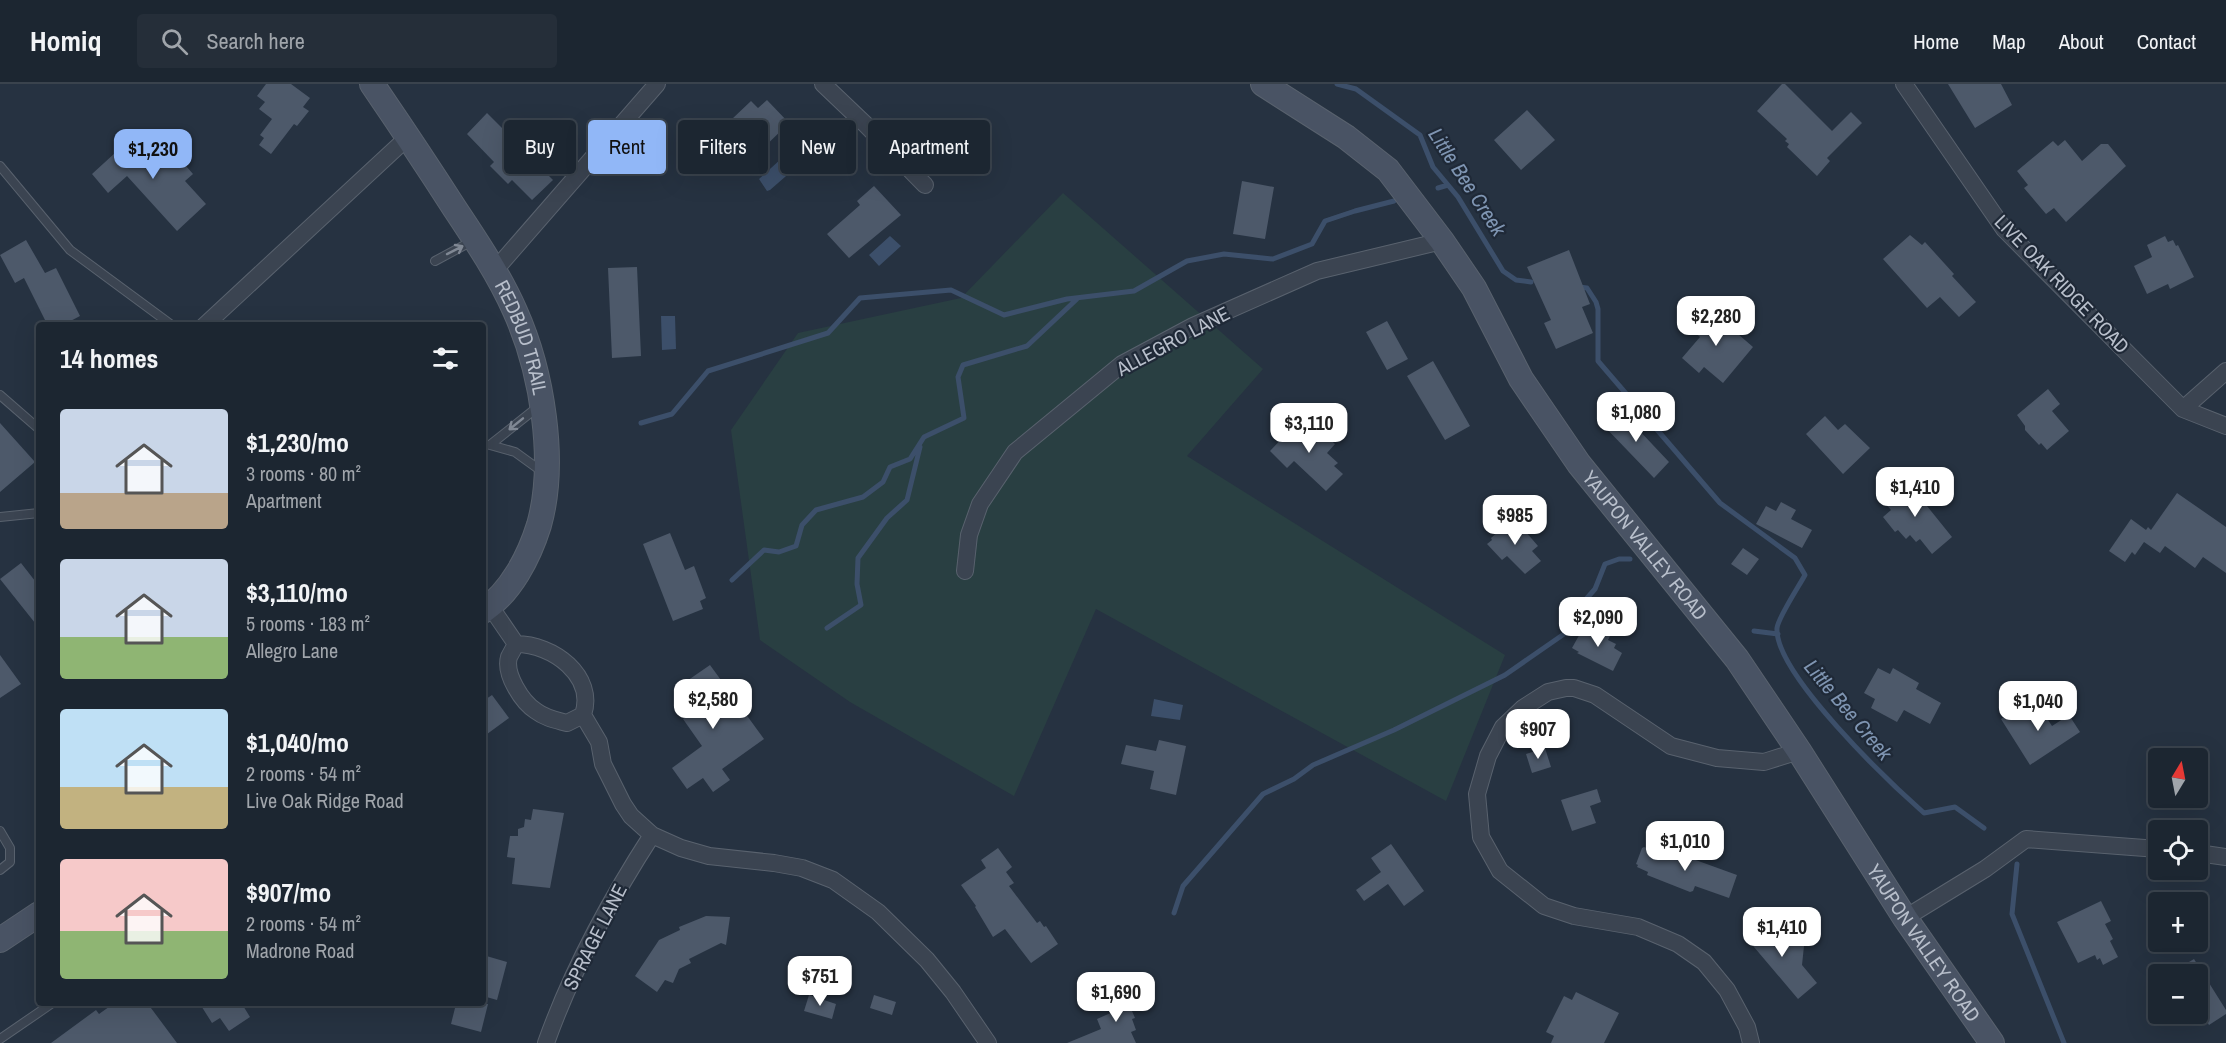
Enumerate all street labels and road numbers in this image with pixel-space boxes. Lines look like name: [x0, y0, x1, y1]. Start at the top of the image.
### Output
street label: LIVE OAK RIDGE ROAD: [1989, 208, 2136, 359]
street label: REDBUD TRAIL: [489, 275, 554, 397]
street label: ALLEGRO LANE: [1110, 299, 1234, 382]
street label: YAUPON VALLEY ROAD: [1577, 465, 1714, 626]
street label: YAUPON VALLEY ROAD: [1861, 858, 1987, 1027]
street label: SPRAGE LANE: [556, 879, 633, 994]

